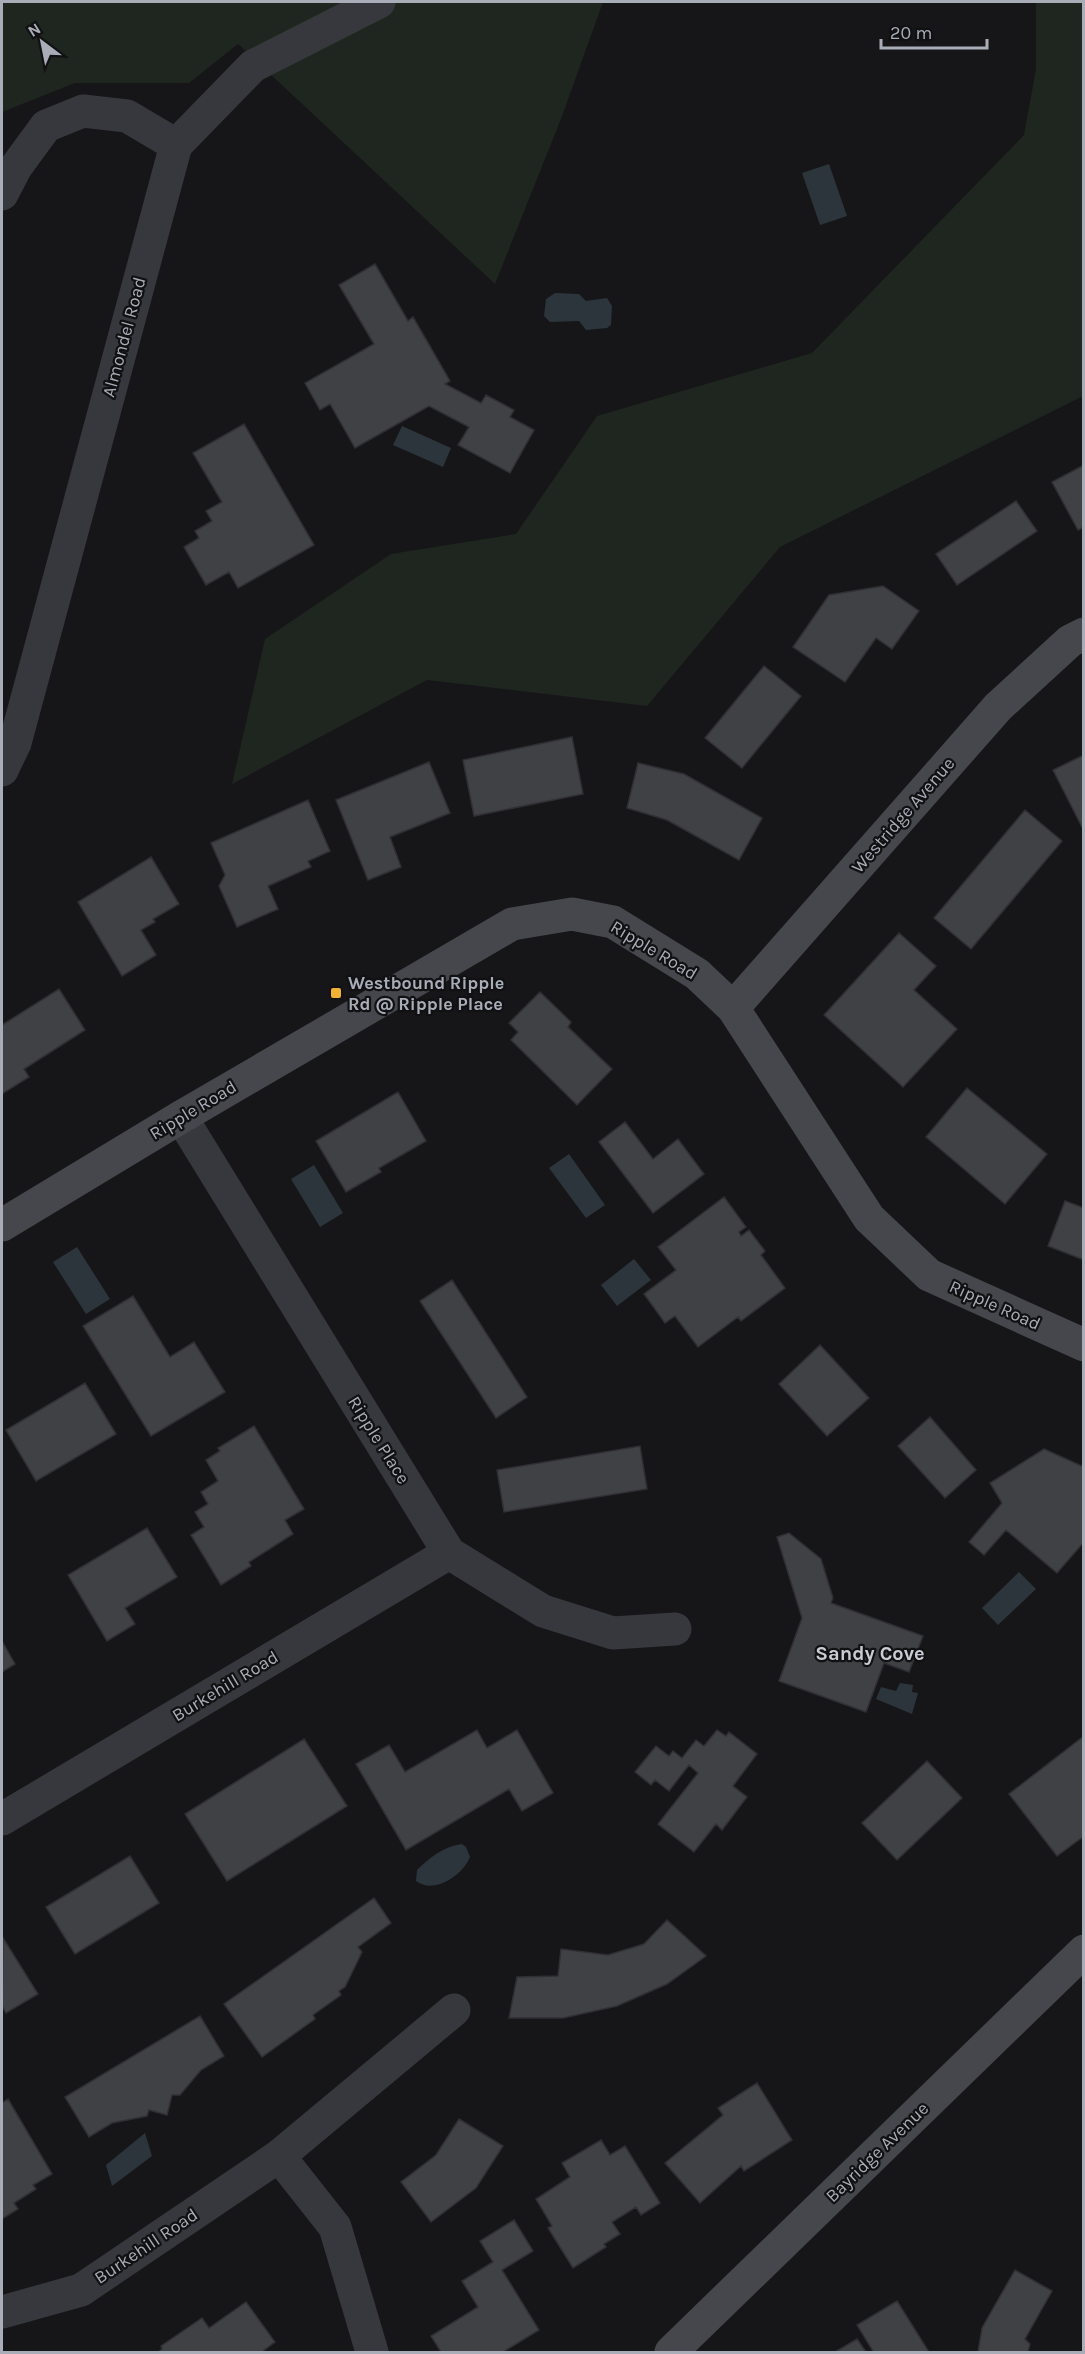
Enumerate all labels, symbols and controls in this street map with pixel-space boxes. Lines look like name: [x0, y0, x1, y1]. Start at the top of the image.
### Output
north arrow: [12, 12, 72, 72]
scale bar: [881, 12, 988, 50]
text: N: [24, 19, 44, 41]
text: 20 m: [890, 22, 932, 44]
street label: Almondel Road: [97, 274, 151, 400]
street label: Westridge Avenue: [847, 753, 959, 877]
street label: Ripple Road: [607, 915, 701, 985]
place label: Westbound Ripple Rd @ Ripple Place: [348, 972, 504, 1015]
marker: Westbound Ripple Rd @ Ripple Place: [329, 986, 343, 1000]
street label: Ripple Road: [146, 1075, 240, 1145]
street label: Ripple Road: [946, 1275, 1044, 1335]
street label: Ripple Place: [343, 1392, 415, 1488]
district label: Sandy Cove: [815, 1642, 925, 1665]
street label: Burkehill Road: [168, 1646, 282, 1726]
street label: Bayridge Avenue: [821, 2097, 933, 2207]
street label: Burkehill Road: [90, 2203, 202, 2289]

